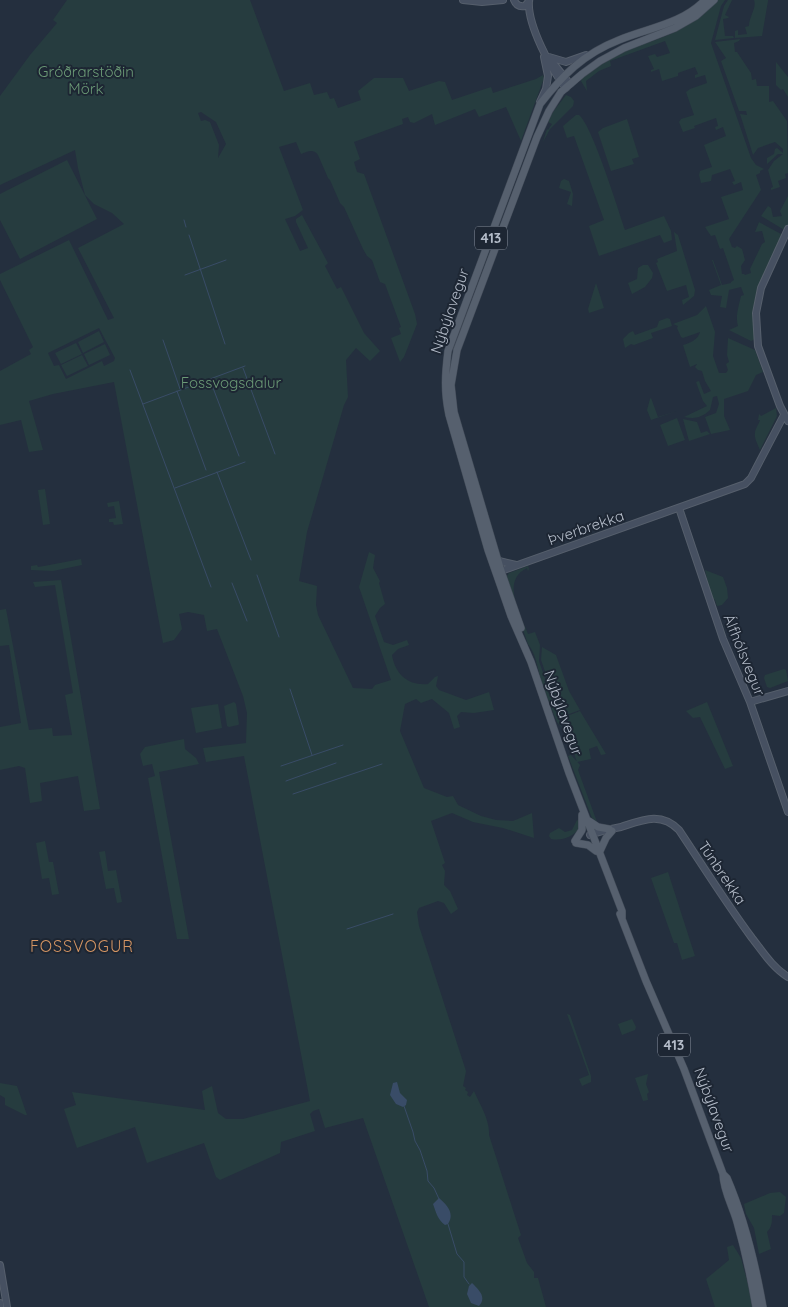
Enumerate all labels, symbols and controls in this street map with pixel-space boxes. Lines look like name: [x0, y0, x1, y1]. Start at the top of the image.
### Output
park label: Gróðrarstöðin Mörk: [38, 62, 134, 98]
road number: 413: [475, 227, 507, 250]
street label: Nýbýlavegur: [426, 265, 473, 356]
park label: Fossvogsdalur: [181, 373, 281, 392]
street label: Þverbrekka: [545, 506, 626, 549]
street label: Álfhólsvegur: [719, 611, 770, 699]
street label: Nýbýlavegur: [540, 668, 587, 758]
street label: Túnbrekka: [694, 837, 751, 908]
district label: FOSSVOGUR: [30, 936, 134, 956]
road number: 413: [658, 1034, 690, 1056]
street label: Nýbýlavegur: [690, 1065, 739, 1155]

